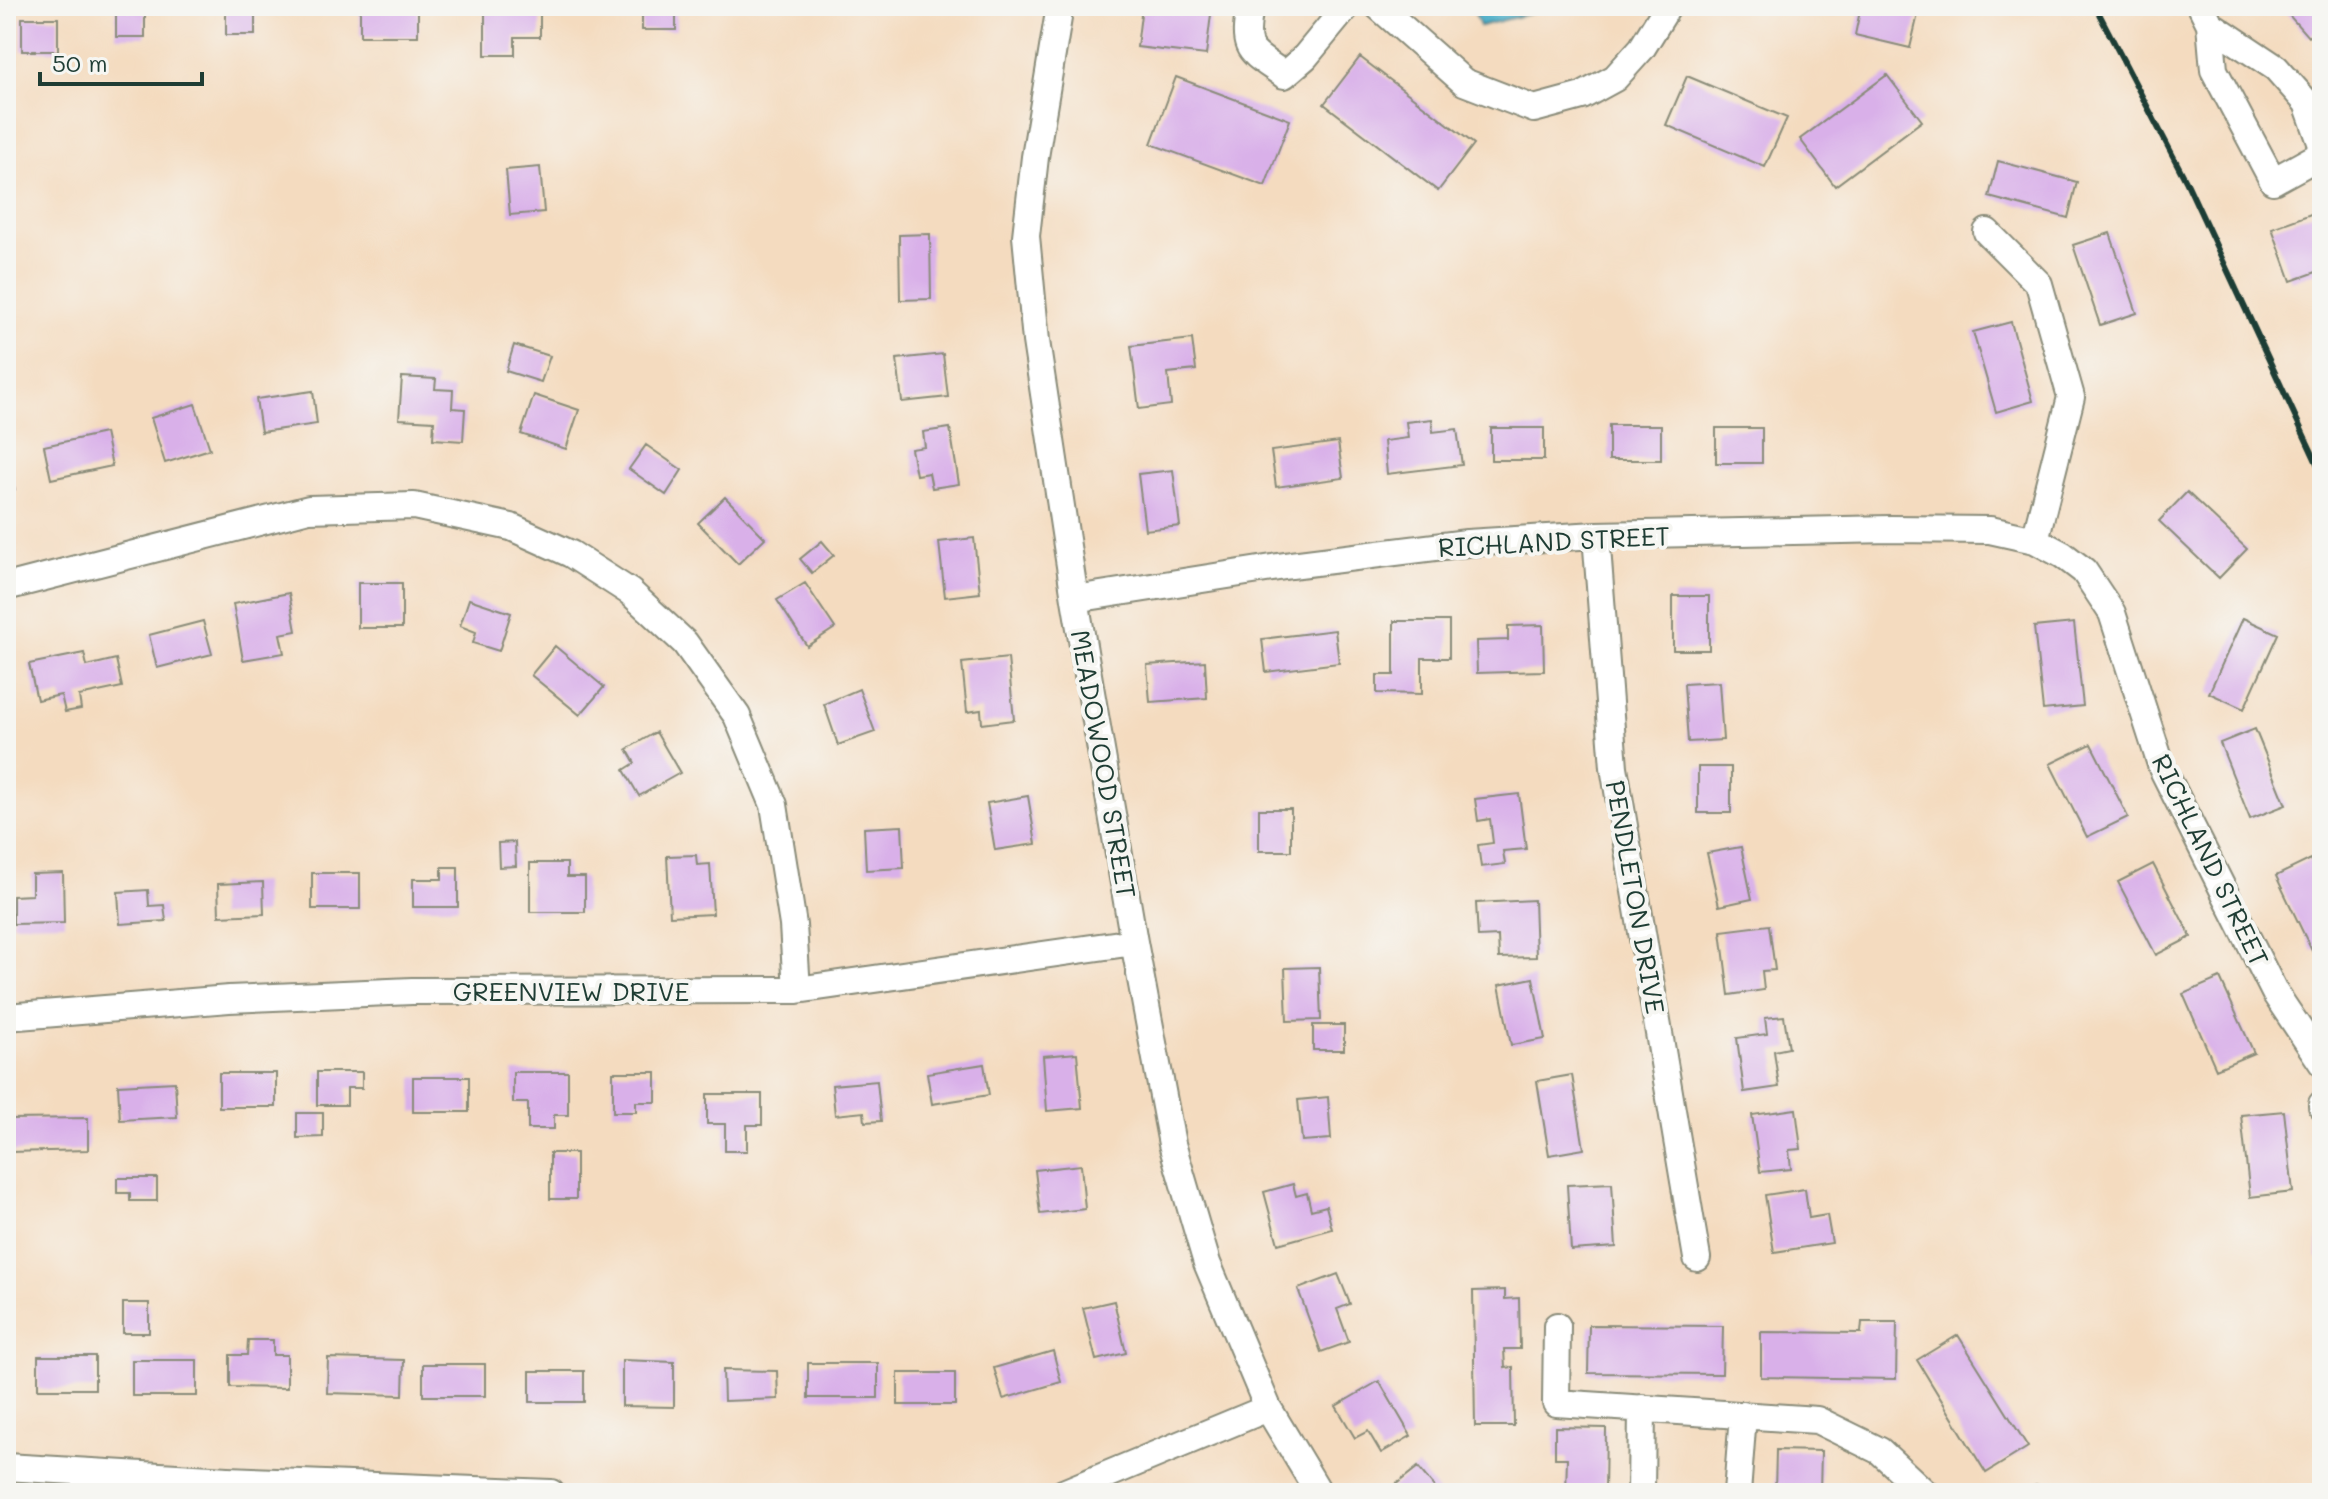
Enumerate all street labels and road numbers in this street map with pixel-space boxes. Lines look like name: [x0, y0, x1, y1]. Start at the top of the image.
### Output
street label: RICHLAND STREET: [1437, 518, 1671, 564]
street label: MEADOWOOD STREET: [1064, 627, 1144, 901]
street label: RICHLAND STREET: [2145, 748, 2277, 972]
street label: PENDLETON DRIVE: [1599, 778, 1673, 1016]
street label: GREENVIEW DRIVE: [453, 974, 689, 1008]

